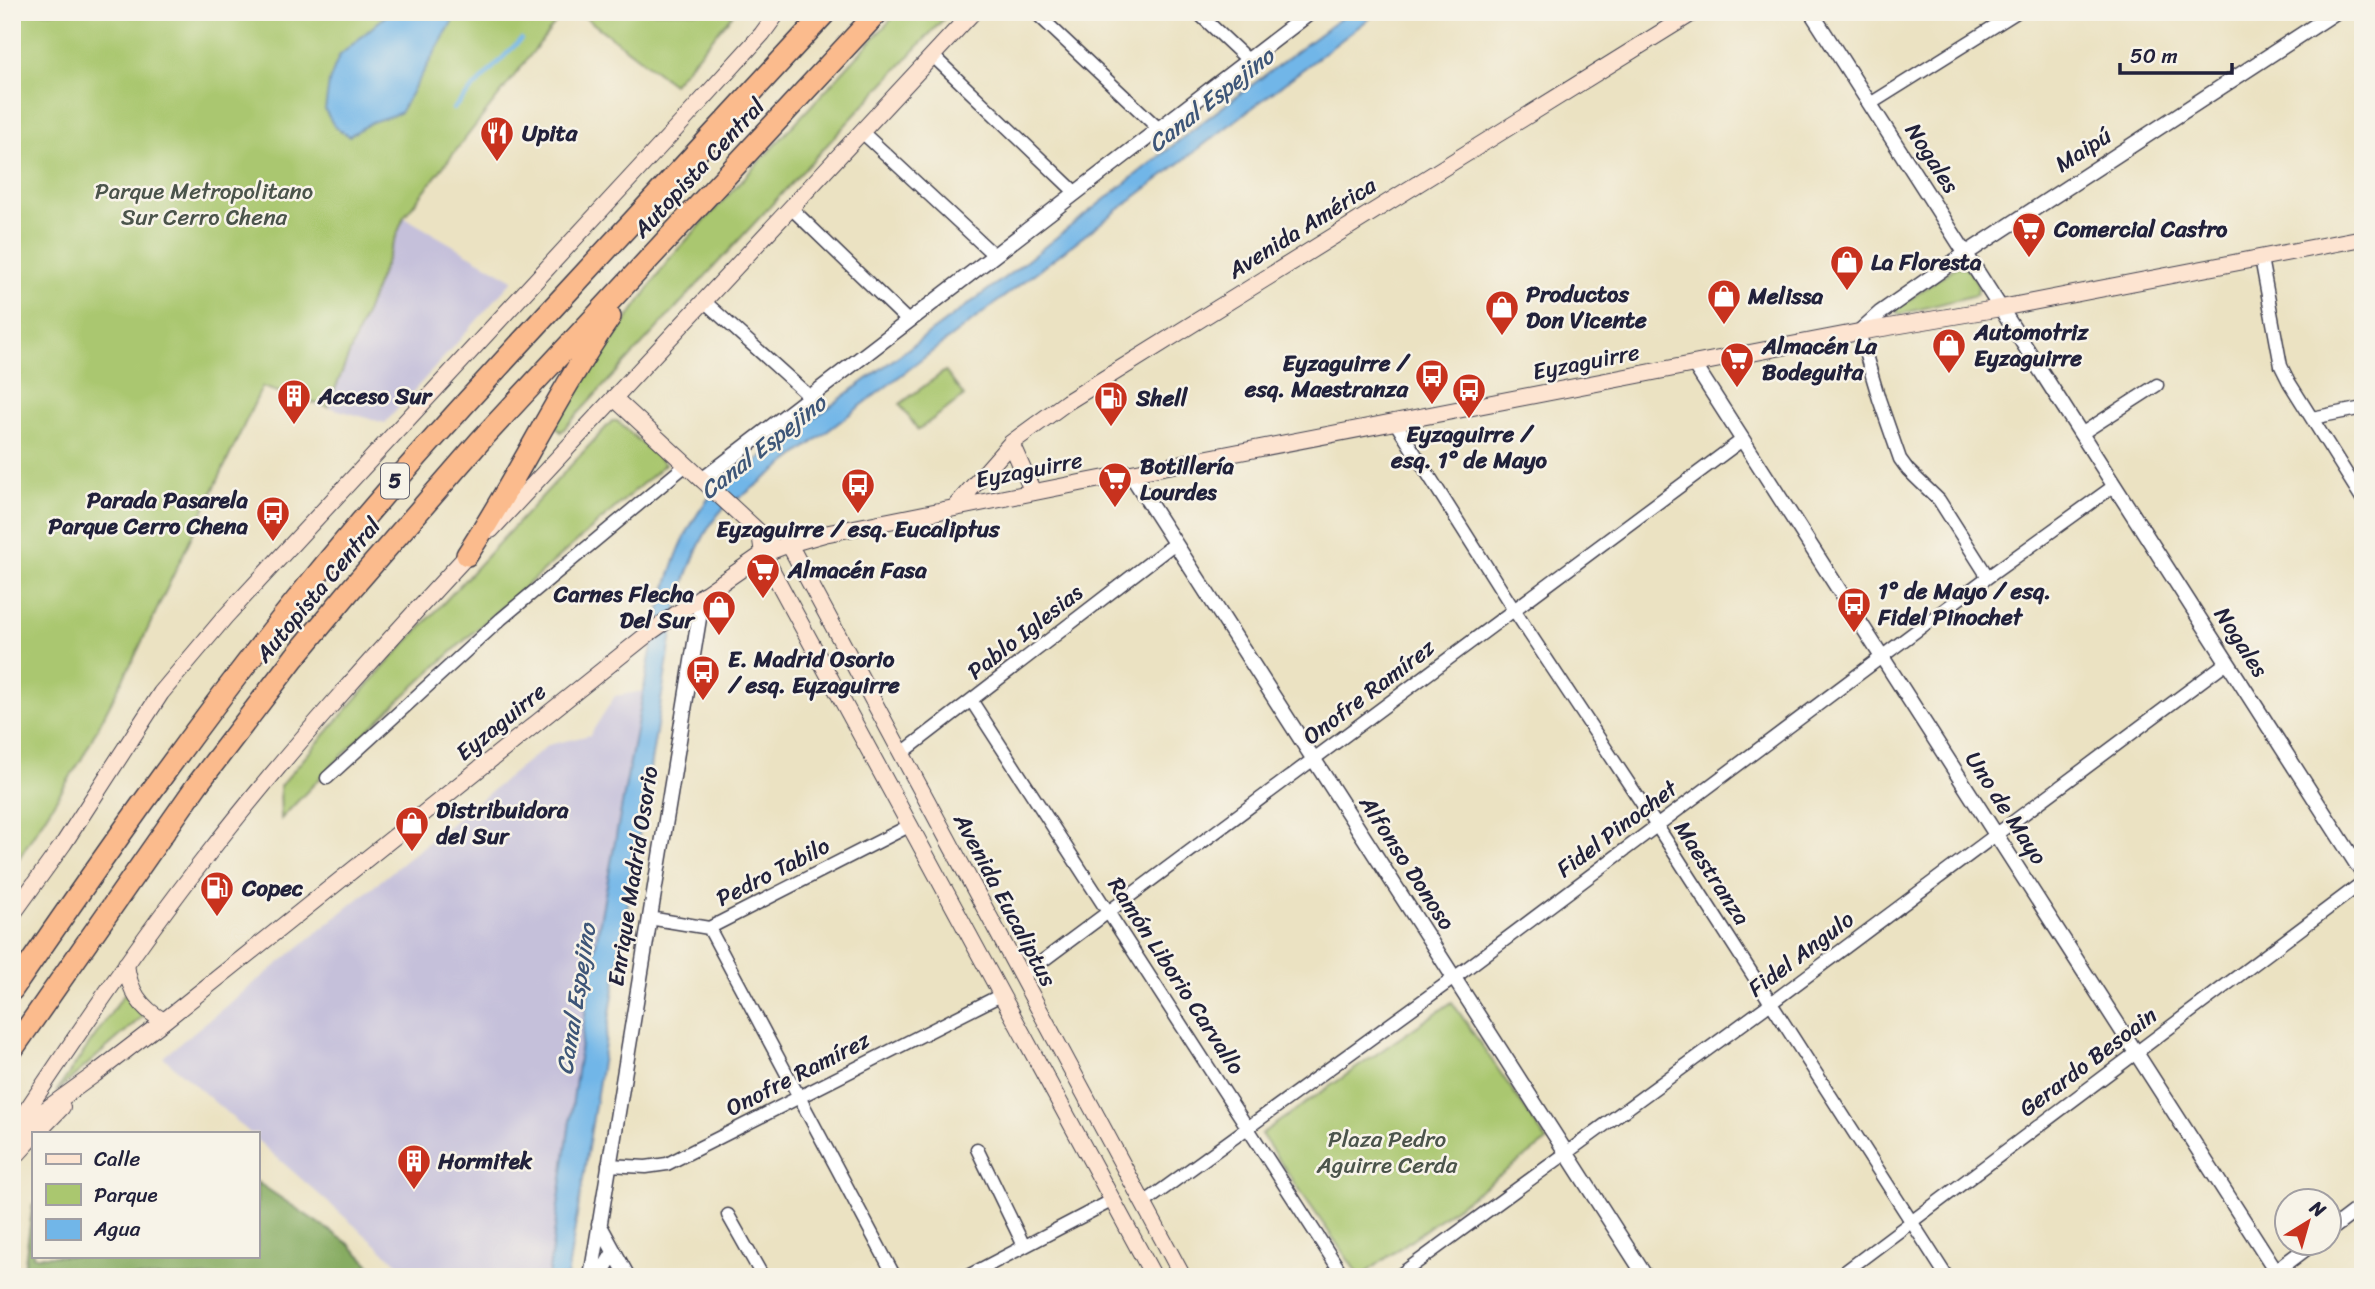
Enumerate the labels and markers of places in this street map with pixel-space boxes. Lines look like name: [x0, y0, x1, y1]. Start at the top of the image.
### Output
place label: Upita: [522, 113, 579, 154]
restaurant icon: Upita: [478, 114, 516, 163]
place label: Comercial Castro: [2053, 209, 2228, 250]
supermarket icon: Comercial Castro: [2010, 210, 2048, 259]
place label: La Floresta: [1871, 242, 1982, 283]
shop icon: La Floresta: [1828, 243, 1866, 292]
place label: Productos Don Vicente: [1526, 274, 1647, 341]
place label: Melissa: [1747, 276, 1824, 317]
shop icon: Melissa: [1705, 277, 1743, 326]
shop icon: Productos Don Vicente: [1483, 288, 1521, 337]
place label: Automotriz Eyzaguirre: [1973, 312, 2089, 379]
place label: Almacén La Bodeguita: [1761, 326, 1878, 393]
shop icon: Automotriz Eyzaguirre: [1930, 326, 1968, 375]
supermarket icon: Almacén La Bodeguita: [1718, 340, 1756, 389]
place label: Eyzaguirre / esq. Maestranza: [1244, 343, 1412, 410]
bus stop icon: Eyzaguirre / esq. Maestranza: [1413, 357, 1451, 406]
bus stop icon: Eyzaguirre / esq. 1° de Mayo: [1450, 371, 1488, 420]
place label: Acceso Sur: [317, 376, 434, 417]
building icon: Acceso Sur: [275, 377, 313, 426]
place label: Shell: [1135, 378, 1189, 419]
fuel station icon: Shell: [1092, 379, 1130, 428]
place label: Eyzaguirre / esq. 1° de Mayo: [1390, 414, 1548, 481]
place label: Botillería Lourdes: [1140, 446, 1235, 513]
supermarket icon: Botillería Lourdes: [1096, 460, 1134, 509]
bus stop icon: Eyzaguirre / esq. Eucaliptus: [839, 466, 877, 515]
place label: Parada Pasarela Parque Cerro Chena: [48, 480, 248, 547]
bus stop icon: Parada Pasarela Parque Cerro Chena: [254, 494, 292, 543]
place label: Eyzaguirre / esq. Eucaliptus: [716, 509, 1001, 550]
place label: Almacén Fasa: [787, 550, 927, 591]
supermarket icon: Almacén Fasa: [744, 551, 782, 600]
place label: 1° de Mayo / esq. Fidel Pinochet: [1877, 571, 2051, 638]
place label: Carnes Flecha Del Sur: [553, 574, 697, 641]
bus stop icon: 1° de Mayo / esq. Fidel Pinochet: [1835, 585, 1873, 634]
shop icon: Carnes Flecha Del Sur: [700, 588, 738, 637]
place label: E. Madrid Osorio / esq. Eyzaguirre: [727, 639, 900, 706]
bus stop icon: E. Madrid Osorio / esq. Eyzaguirre: [684, 653, 722, 702]
place label: Distribuidora del Sur: [436, 790, 569, 857]
shop icon: Distribuidora del Sur: [393, 804, 431, 853]
place label: Copec: [241, 868, 303, 909]
fuel station icon: Copec: [198, 869, 236, 918]
place label: Hormitek: [437, 1141, 533, 1182]
building icon: Hormitek: [395, 1142, 433, 1191]

